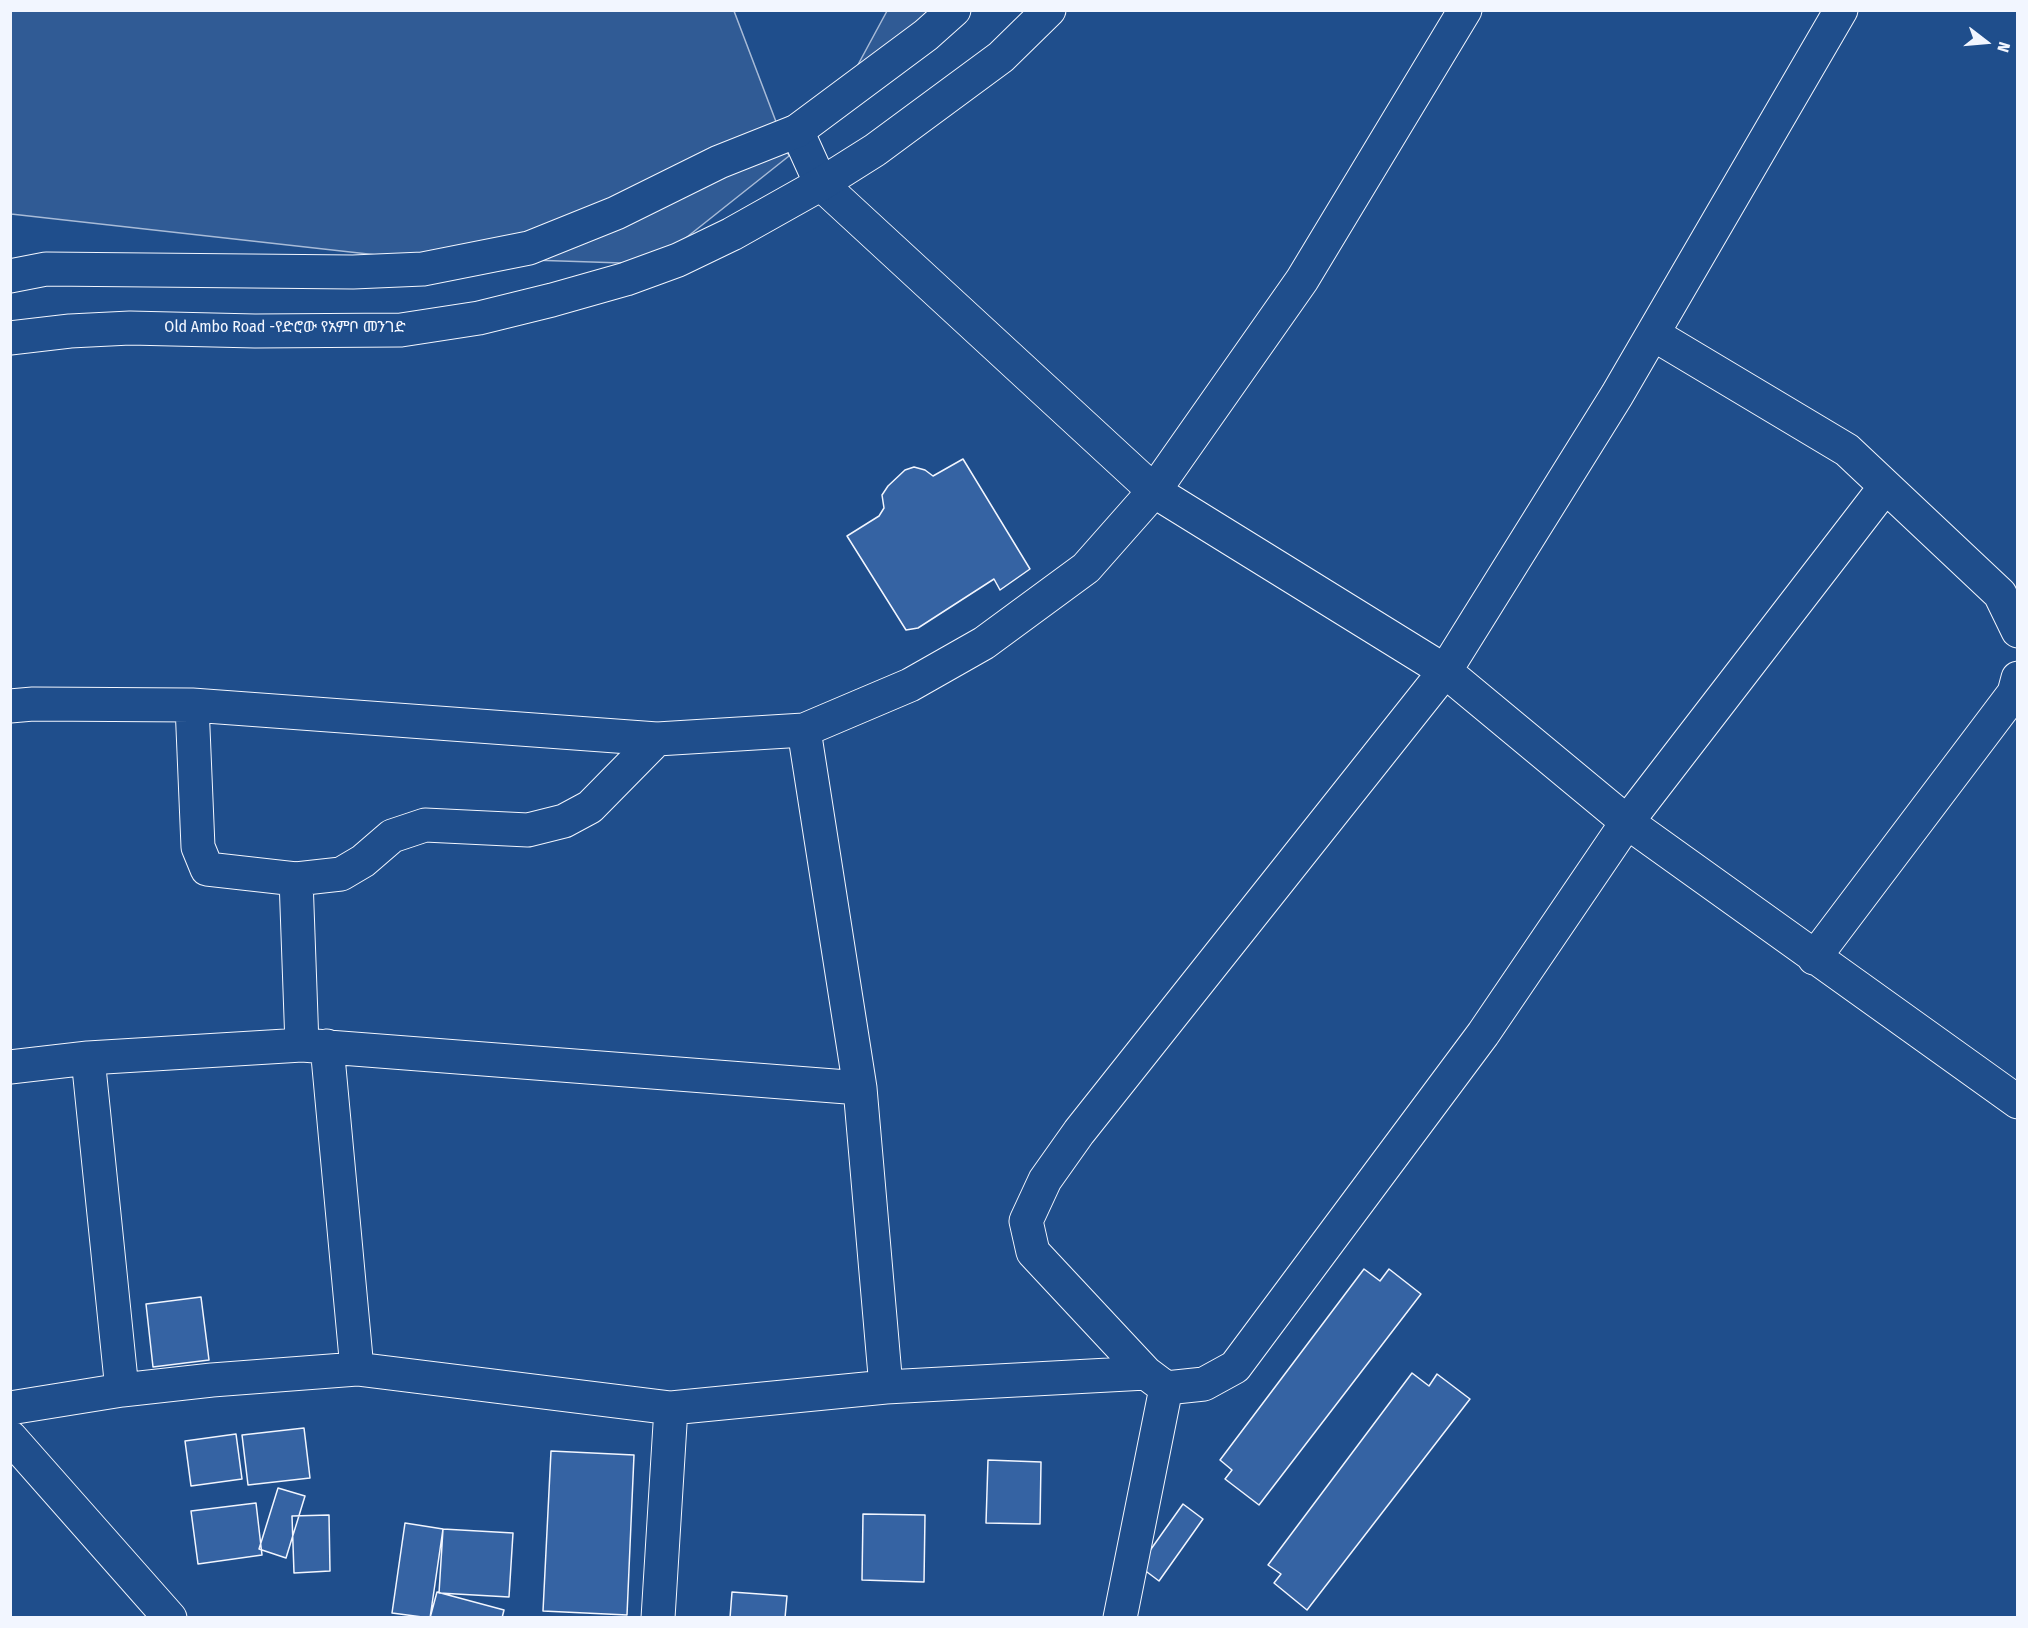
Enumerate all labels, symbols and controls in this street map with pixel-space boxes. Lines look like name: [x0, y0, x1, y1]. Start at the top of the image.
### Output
north arrow: [1956, 12, 2016, 72]
text: N: [1993, 40, 2014, 54]
street label: Old Ambo Road -የድሮው የአምቦ መንገድ: [164, 318, 406, 338]

